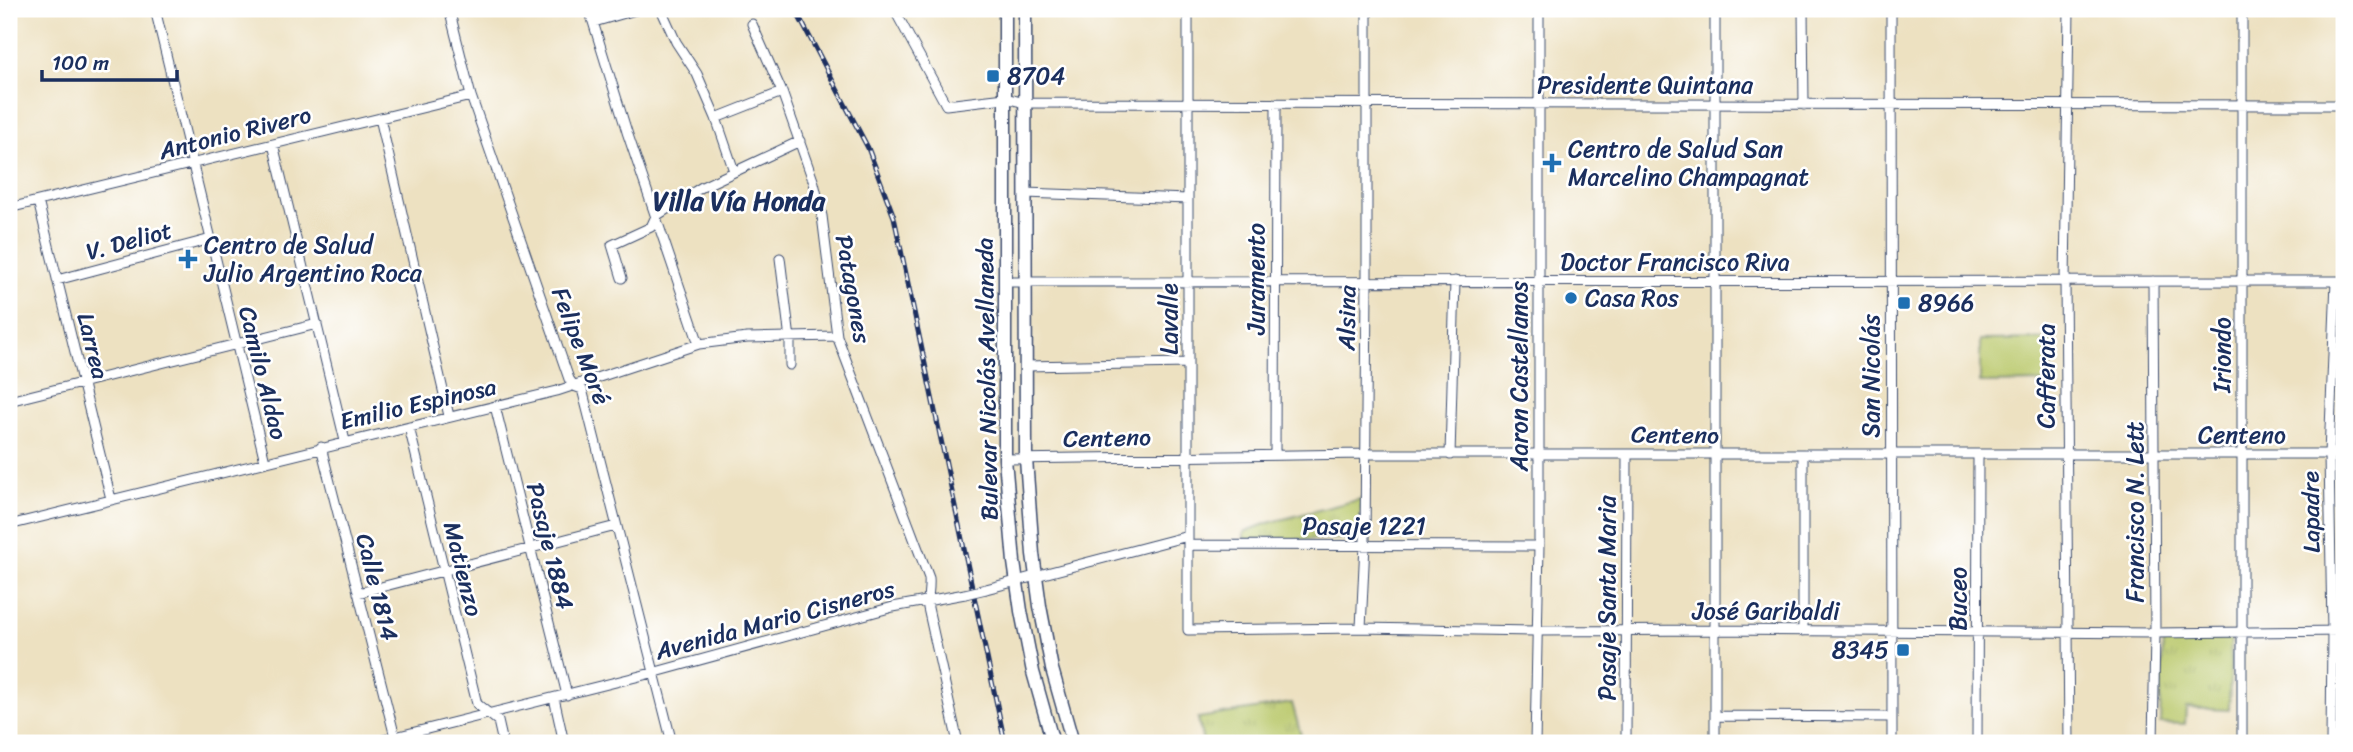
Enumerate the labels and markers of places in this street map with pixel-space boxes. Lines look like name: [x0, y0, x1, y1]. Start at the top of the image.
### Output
place label: 8704: [1007, 55, 1065, 97]
marker: 8704: [985, 68, 1001, 84]
place label: Centro de Salud San Marcelino Champagnat: [1568, 128, 1809, 198]
marker: Centro de Salud San Marcelino Champagnat: [1542, 153, 1562, 173]
place label: Centro de Salud Julio Argentino Roca: [203, 224, 423, 294]
marker: Centro de Salud Julio Argentino Roca: [178, 249, 198, 269]
place label: Casa Ros: [1585, 277, 1679, 319]
place label: 8966: [1918, 282, 1974, 324]
marker: Casa Ros: [1563, 290, 1579, 306]
marker: 8966: [1896, 295, 1912, 311]
place label: 8345: [1832, 629, 1889, 671]
marker: 8345: [1895, 642, 1911, 658]

